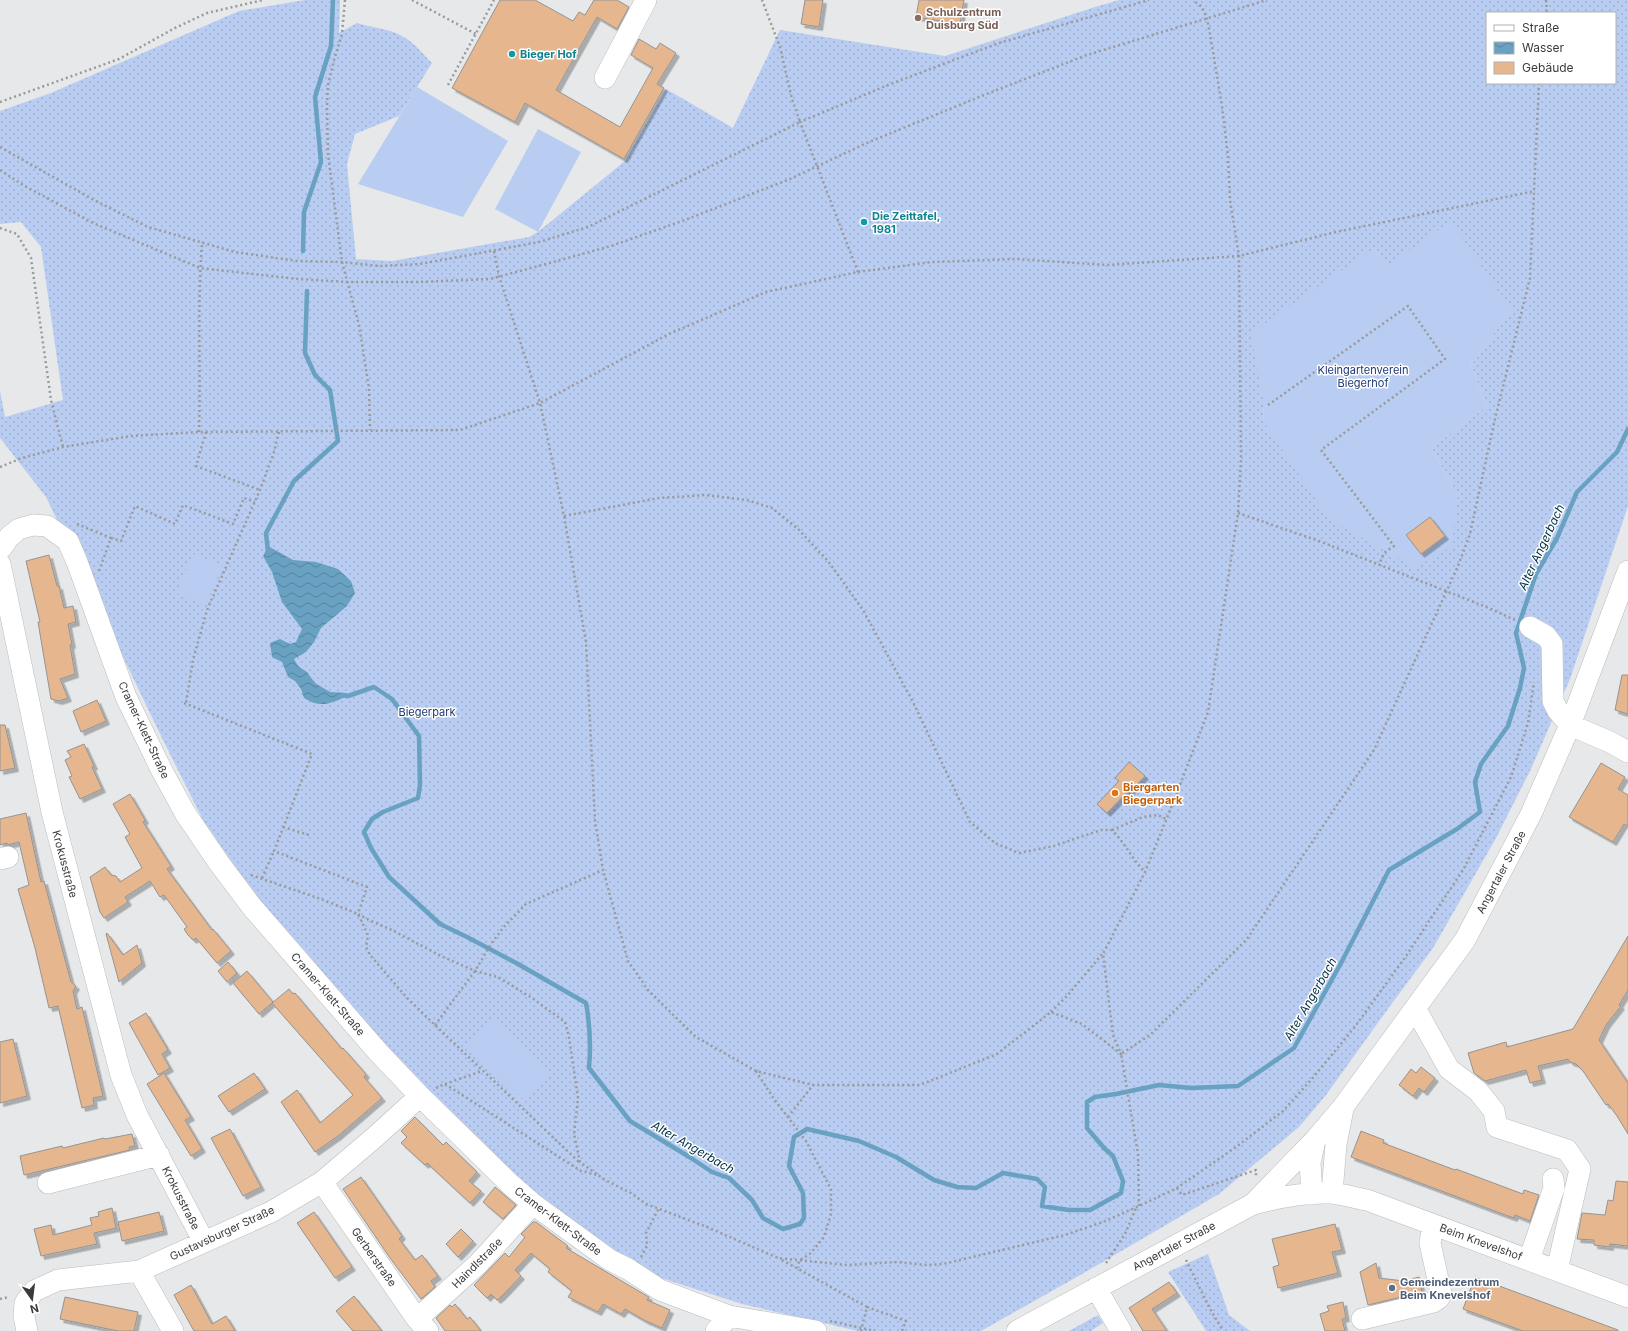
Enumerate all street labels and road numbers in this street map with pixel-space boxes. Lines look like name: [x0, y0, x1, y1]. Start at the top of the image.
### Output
street label: Cramer-Klett-Straße: [115, 679, 173, 781]
street label: Angertaler Straße: [1473, 828, 1529, 916]
street label: Krokusstraße: [49, 829, 81, 899]
street label: Cramer-Klett-Straße: [288, 950, 368, 1038]
street label: Krokusstraße: [159, 1164, 203, 1232]
street label: Cramer-Klett-Straße: [512, 1184, 604, 1258]
street label: Gustavsburger Straße: [167, 1203, 277, 1263]
street label: Angertaler Straße: [1130, 1218, 1218, 1274]
street label: Beim Knevelshof: [1438, 1221, 1524, 1263]
street label: Gerberstraße: [348, 1225, 400, 1289]
street label: Haindlstraße: [449, 1235, 505, 1291]

